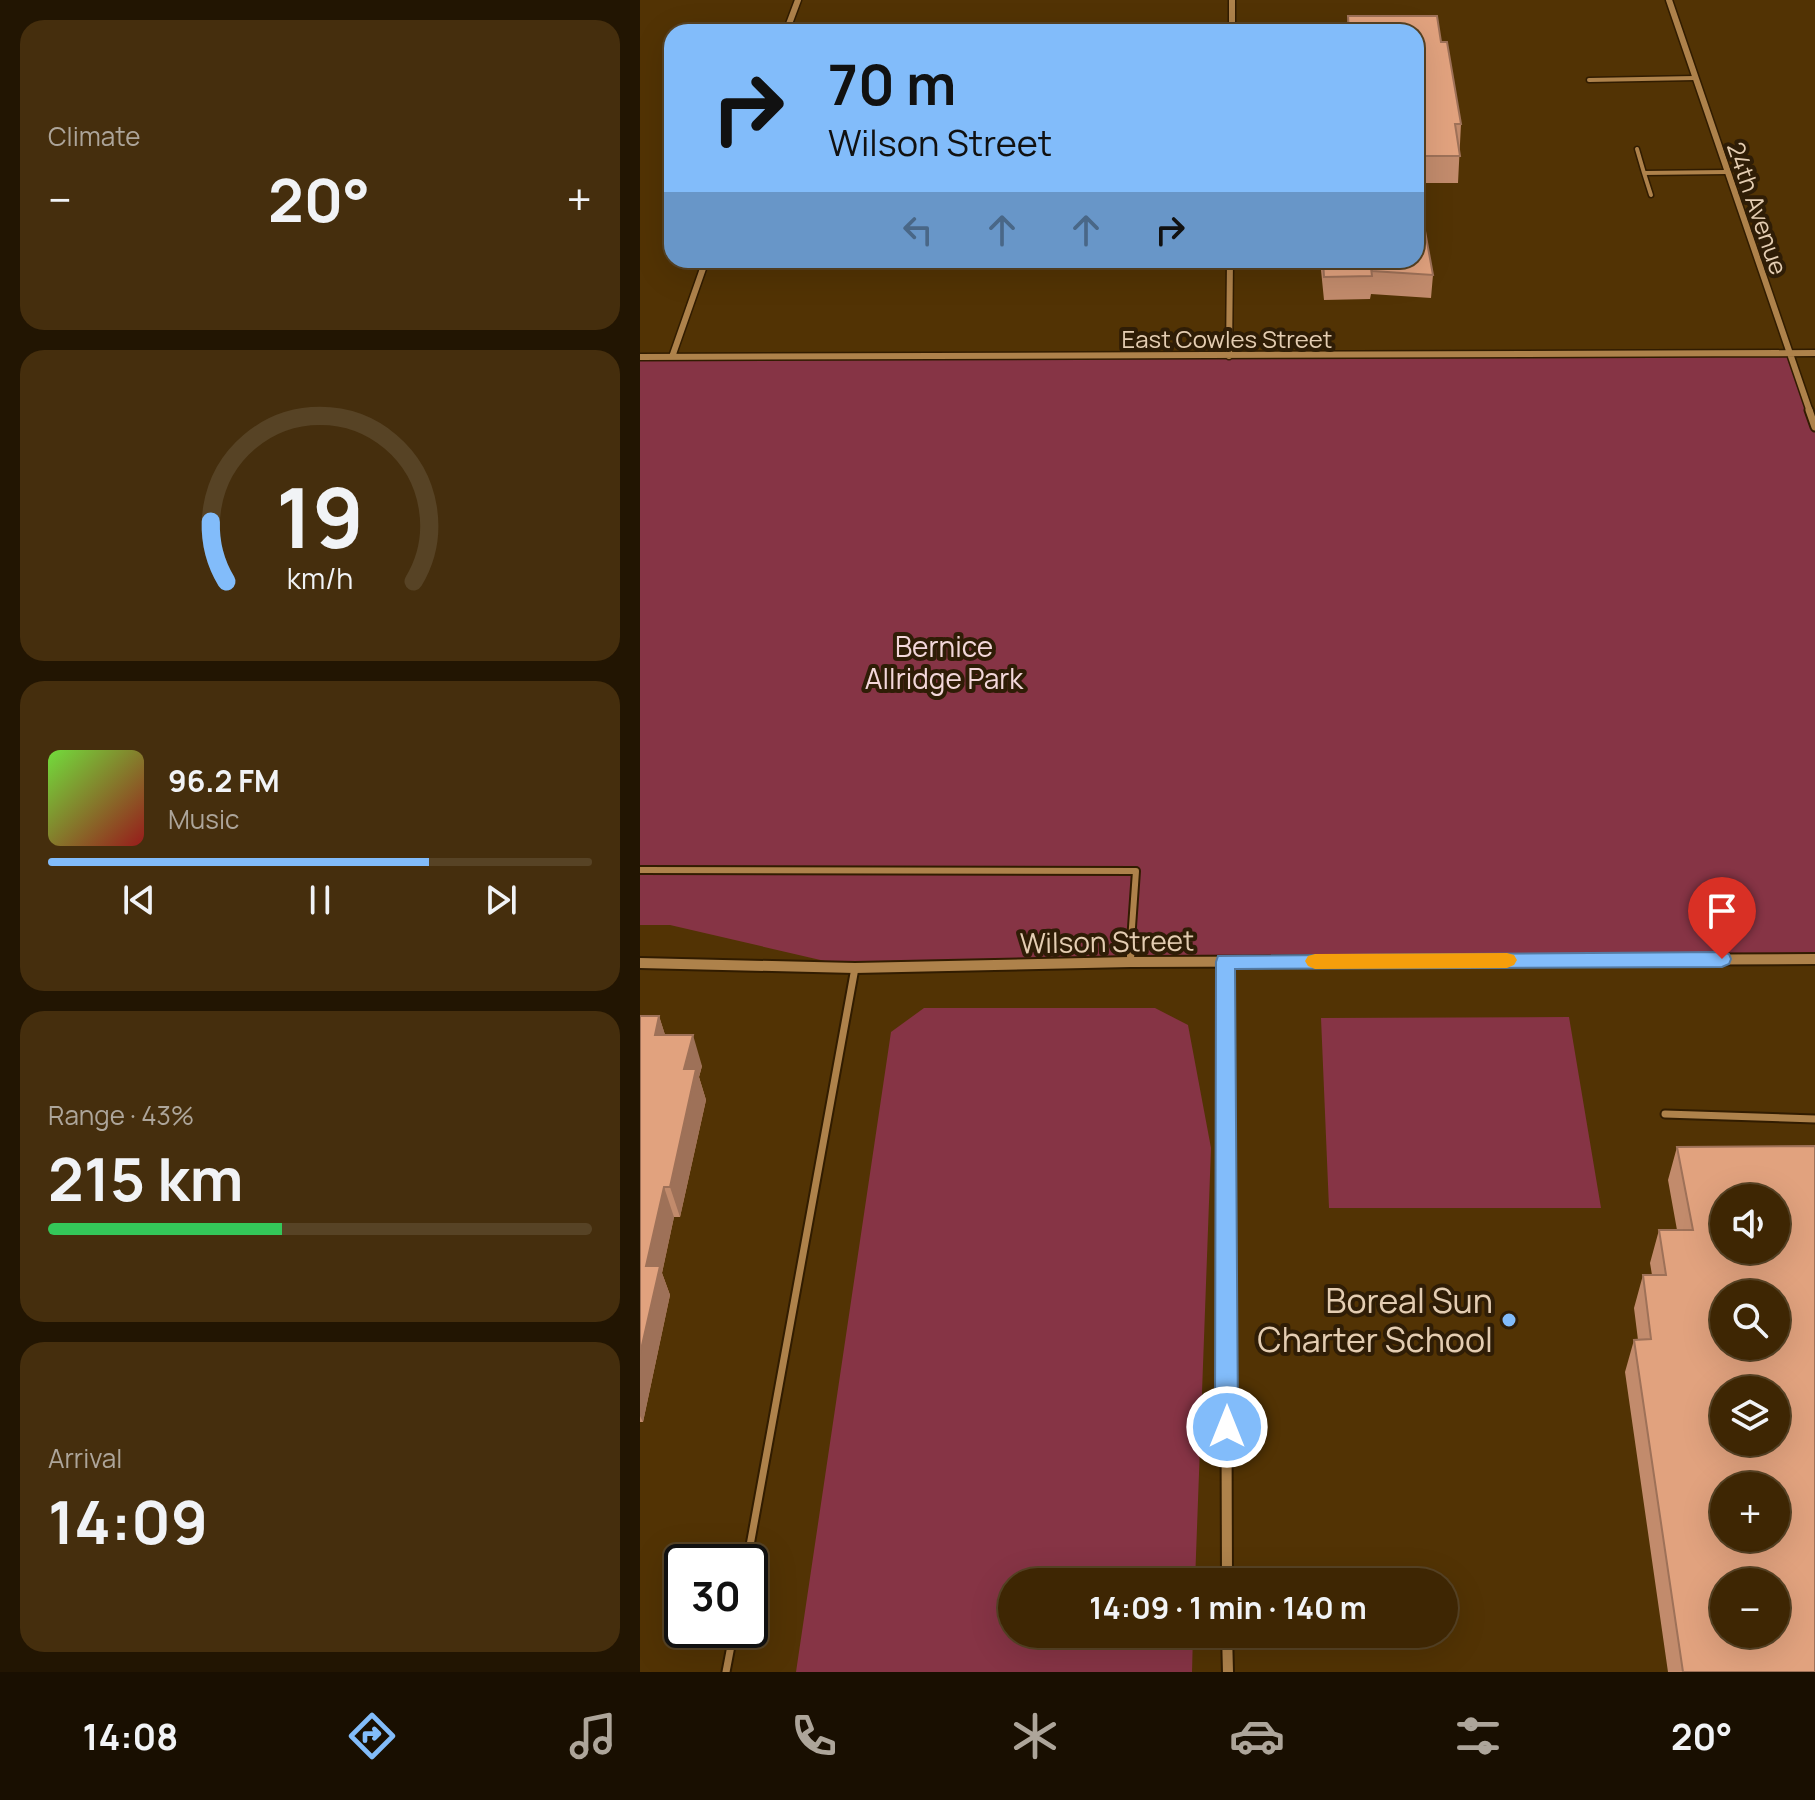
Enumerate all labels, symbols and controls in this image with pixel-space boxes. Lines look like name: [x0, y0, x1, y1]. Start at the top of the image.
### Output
text: 70 m: [828, 45, 956, 122]
icon: right: [696, 56, 800, 160]
text: Climate: [48, 118, 140, 154]
text: Wilson Street: [828, 118, 1052, 167]
street label: 24th Avenue: [1720, 137, 1796, 279]
text: 20°: [268, 158, 370, 240]
text: −: [48, 169, 72, 229]
text: +: [567, 169, 592, 229]
icon: left: [896, 208, 940, 252]
icon: ahead: [980, 208, 1024, 252]
icon: ahead: [1064, 208, 1108, 252]
icon: right: [1148, 208, 1192, 252]
street label: East Cowles Street: [1122, 322, 1332, 355]
text: 19: [276, 458, 364, 572]
text: km/h: [287, 559, 353, 598]
park label: Bernice Allridge Park: [865, 627, 1024, 697]
text: 96.2 FM: [168, 760, 280, 801]
text: Music: [168, 801, 239, 837]
pin: [1688, 877, 1756, 959]
icon: previous: [117, 878, 161, 922]
icon: pause: [298, 878, 342, 922]
icon: next: [479, 878, 523, 922]
icon: arrive: [1700, 889, 1744, 933]
street label: Wilson Street: [1019, 920, 1195, 962]
text: Range · 43%: [48, 1097, 194, 1133]
text: 215 km: [48, 1137, 243, 1219]
map controls: [1710, 1184, 1790, 1648]
button: sound: [1710, 1184, 1790, 1264]
place label: Boreal Sun Charter School: [1257, 1277, 1493, 1362]
button: search: [1710, 1280, 1790, 1360]
marker: Boreal Sun Charter School: [1500, 1311, 1518, 1329]
button: layers: [1710, 1376, 1790, 1456]
position arrow: [1185, 1385, 1269, 1469]
text: Arrival: [48, 1440, 122, 1476]
button: +: [1710, 1472, 1790, 1552]
text: 14:09: [48, 1480, 208, 1562]
speed limit sign: 30: [664, 1544, 768, 1648]
button: −: [1710, 1568, 1790, 1648]
text: 14:09 · 1 min · 140 m: [1089, 1587, 1367, 1628]
icon: directions: [344, 1708, 400, 1764]
icon: music: [565, 1708, 621, 1764]
icon: phone: [786, 1708, 842, 1764]
icon: climate: [1007, 1708, 1063, 1764]
icon: car: [1229, 1708, 1285, 1764]
icon: filters: [1450, 1708, 1506, 1764]
text: 14:08: [83, 1712, 178, 1761]
text: 20°: [1671, 1712, 1732, 1761]

